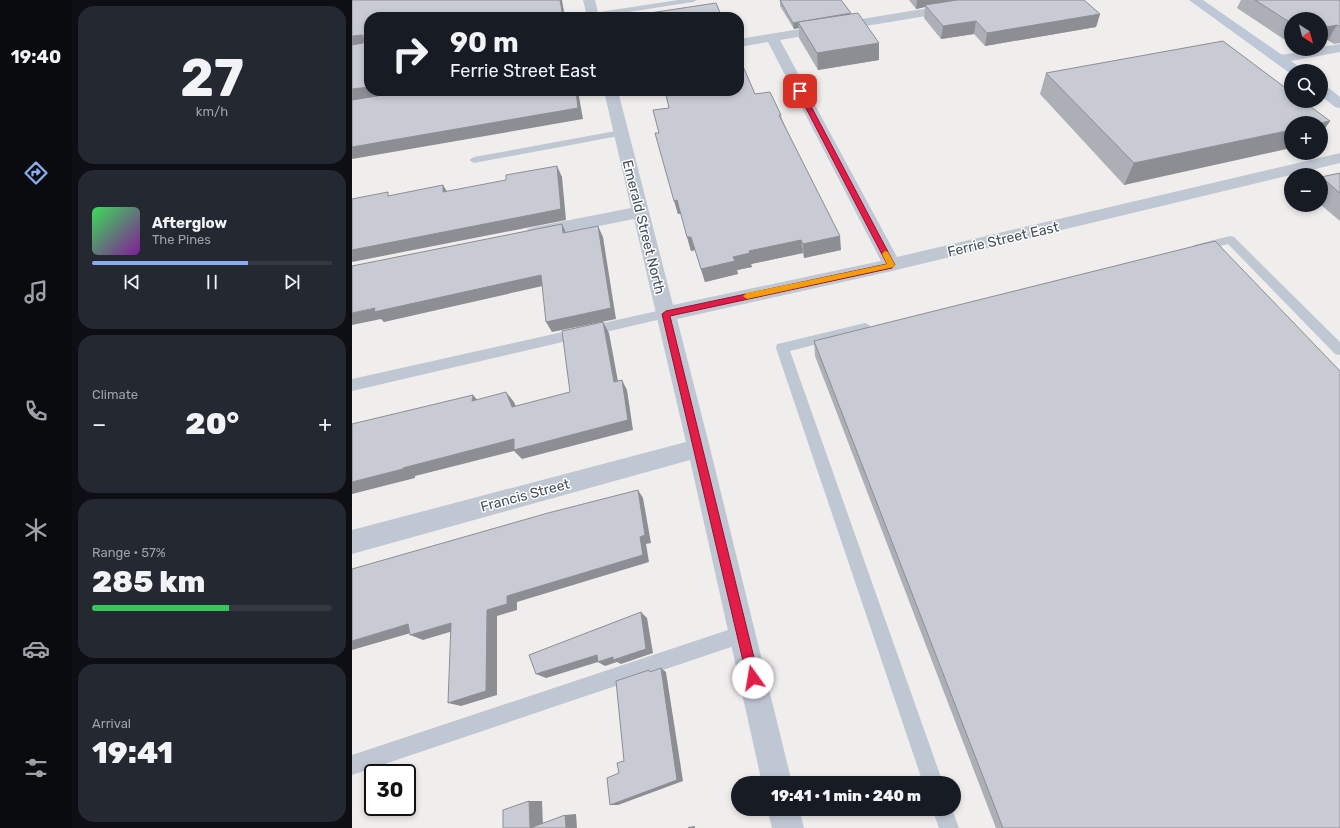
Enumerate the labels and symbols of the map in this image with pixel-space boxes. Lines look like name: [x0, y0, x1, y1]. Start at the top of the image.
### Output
north arrow: [1284, 12, 1328, 56]
pin: [783, 74, 817, 108]
street label: Emerald Street North: [619, 158, 668, 296]
street label: Ferrie Street East: [946, 218, 1061, 261]
street label: Francis Street: [479, 475, 572, 516]
position arrow: [732, 657, 774, 699]
speed limit sign: 30: [364, 764, 416, 816]

